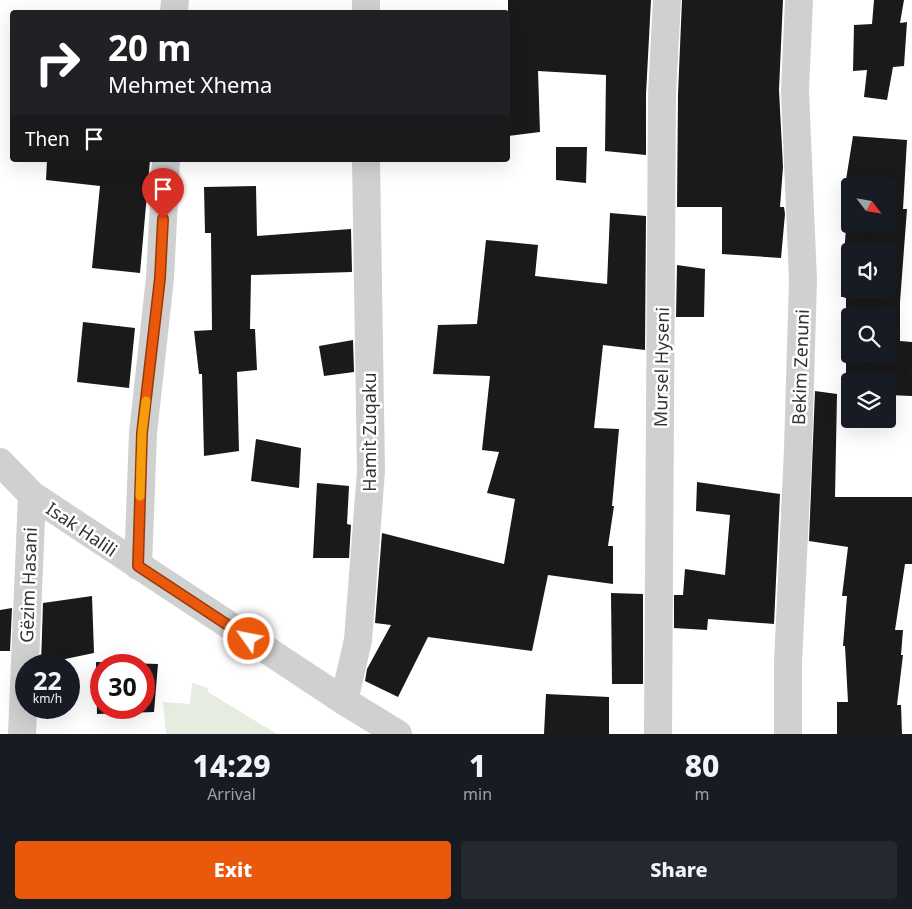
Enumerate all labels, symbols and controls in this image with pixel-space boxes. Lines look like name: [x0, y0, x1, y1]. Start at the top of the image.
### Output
text: 20 m: [108, 24, 191, 71]
icon: right: [25, 30, 90, 95]
text: Mehmet Xhema: [108, 69, 272, 99]
icon: arrive: [80, 125, 108, 153]
text: Then: [25, 126, 70, 152]
pin: [142, 168, 184, 219]
icon: arrive: [149, 175, 177, 203]
north arrow: [841, 178, 896, 232]
map controls: [841, 178, 896, 428]
button: sound: [841, 243, 896, 298]
street label: Mursel Hyseni: [648, 307, 674, 427]
button: search: [841, 308, 896, 363]
street label: Bekim Zenuni: [786, 309, 814, 425]
street label: Hamit Zuqaku: [357, 372, 381, 492]
button: layers: [841, 373, 896, 428]
street label: Isak Halili: [42, 496, 122, 562]
street label: Gëzim Hasani: [14, 527, 42, 643]
position arrow: [222, 612, 274, 664]
speed limit sign: 30: [90, 654, 155, 719]
text: 22: [33, 663, 62, 697]
text: km/h: [33, 690, 62, 707]
text: 14:29: [193, 745, 271, 786]
text: 1: [469, 745, 486, 786]
text: 80: [685, 745, 719, 786]
text: Arrival: [207, 783, 256, 805]
text: min: [463, 783, 492, 805]
text: m: [695, 783, 710, 805]
button: Exit: [15, 841, 451, 899]
button: Share: [461, 841, 897, 899]

